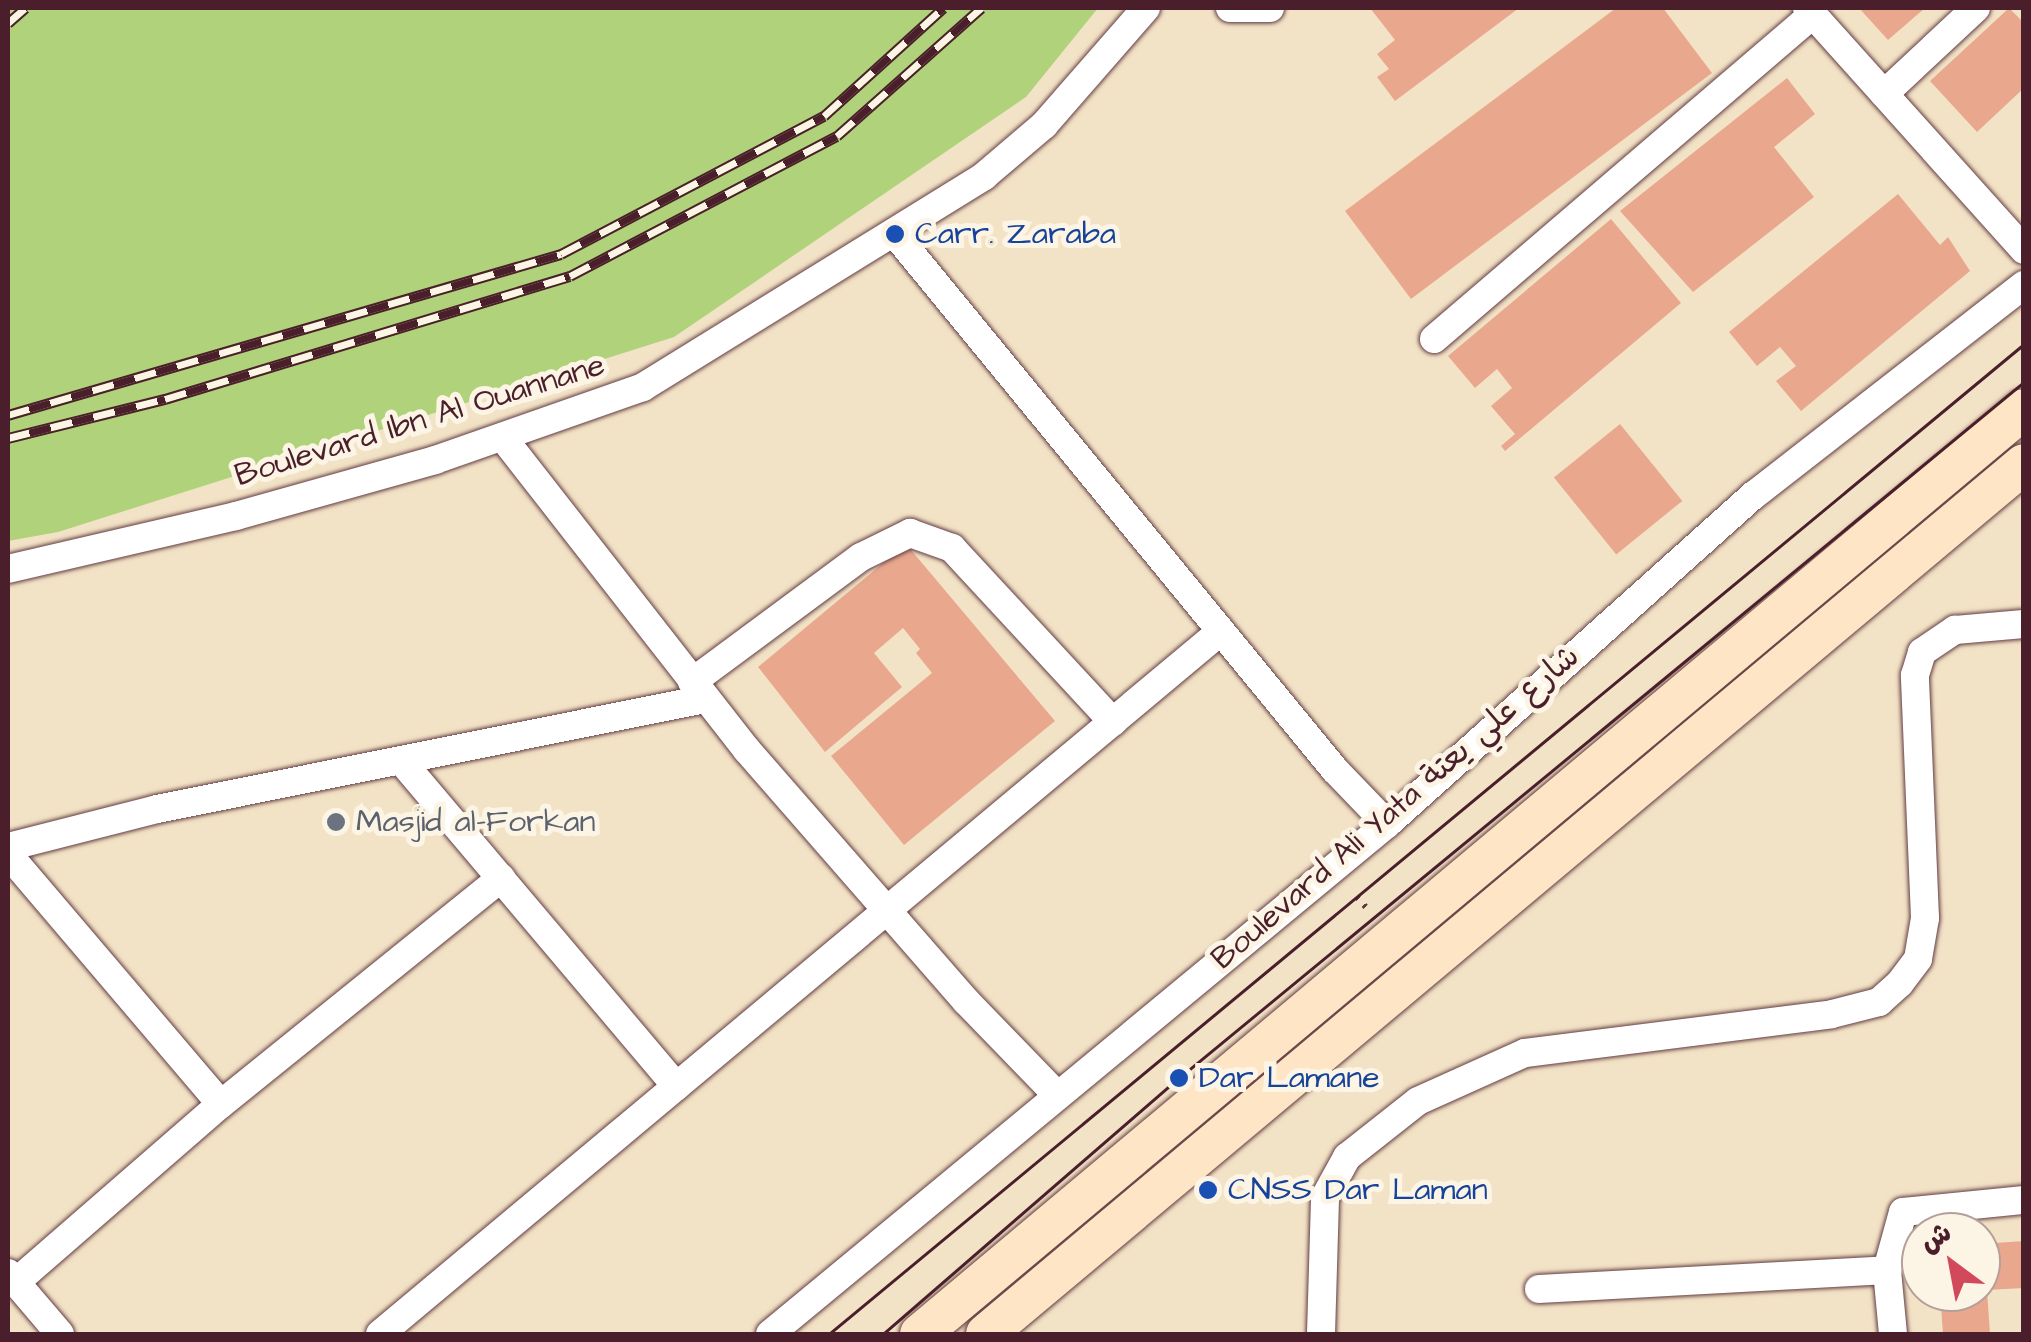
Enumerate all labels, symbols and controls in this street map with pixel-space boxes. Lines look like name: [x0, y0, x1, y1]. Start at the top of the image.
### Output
place label: Carr. Zaraba: [915, 215, 1116, 253]
marker: Carr. Zaraba: [884, 223, 906, 245]
street label: Boulevard Ibn Al Ouannane: [230, 346, 610, 496]
street label: Boulevard Ali Yata شارع علي يعتة: [1204, 638, 1588, 978]
place label: Masjid al-Forkan: [356, 803, 596, 841]
marker: Masjid al-Forkan: [325, 811, 347, 833]
place label: Dar Lamane: [1199, 1059, 1379, 1097]
marker: Dar Lamane: [1168, 1067, 1190, 1089]
place label: CNSS Dar Laman: [1228, 1171, 1488, 1209]
marker: CNSS Dar Laman: [1197, 1179, 1219, 1201]
north arrow: [1901, 1212, 2001, 1312]
text: ش: [1912, 1213, 1959, 1263]

